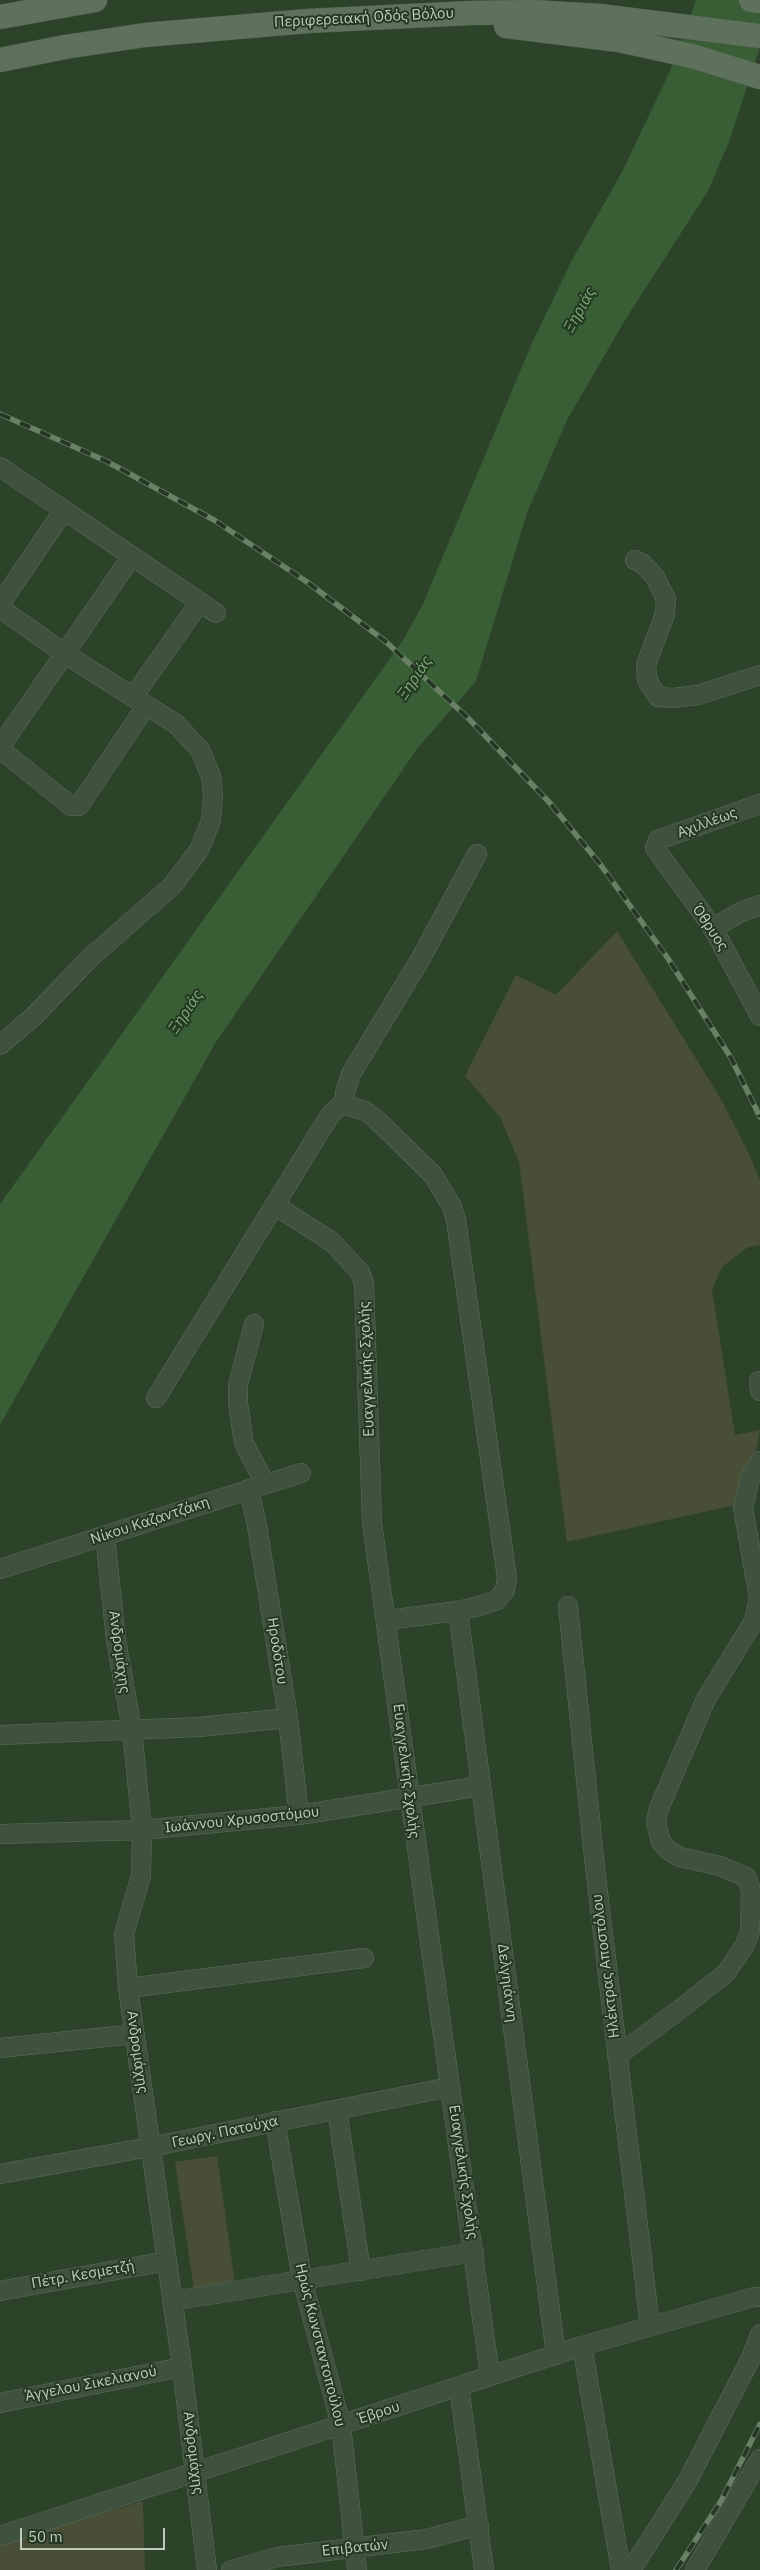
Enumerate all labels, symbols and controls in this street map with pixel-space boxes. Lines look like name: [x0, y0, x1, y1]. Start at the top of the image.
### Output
street label: Περιφερειακή Οδός Βόλου: [274, 4, 454, 32]
water label: Ξηριάς: [560, 284, 600, 336]
water label: Ξηριάς: [393, 652, 437, 704]
street label: Αχιλλέως: [675, 804, 739, 842]
street label: Όθρυος: [688, 902, 732, 954]
water label: Ξηριάς: [164, 986, 208, 1038]
street label: Ευαγγελικής Σχολής: [356, 1301, 378, 1437]
street label: Νίκου Καζαντζάκη: [88, 1493, 212, 1549]
street label: Ανδρομάχης: [104, 1609, 134, 1695]
street label: Ηροδότου: [263, 1616, 291, 1686]
street label: Ευαγγελικής Σχολής: [389, 1703, 423, 1839]
street label: Ιωάννου Χρυσοστόμου: [164, 1803, 320, 1837]
street label: Ηλέκτρας Αποστόλου: [588, 1893, 624, 2039]
street label: Δελγηιάννη: [493, 1943, 521, 2023]
street label: Ανδρομάχης: [122, 2009, 152, 2095]
street label: Ευαγγελικής Σχολής: [445, 2104, 481, 2240]
street label: Γεωργ. Πατούχα: [170, 2112, 280, 2152]
street label: Πέτρ. Κεσμετζή: [30, 2257, 136, 2293]
street label: Ηρώς Κωνσταντοπούλου: [291, 2261, 349, 2429]
street label: Άγγελου Σικελιανού: [24, 2362, 158, 2406]
street label: Έβρου: [356, 2398, 402, 2428]
street label: Ανδρομάχης: [179, 2410, 207, 2496]
scale bar: [22, 2518, 168, 2550]
text: 50 m: [28, 2527, 63, 2546]
street label: Επιβατών: [321, 2536, 389, 2560]

